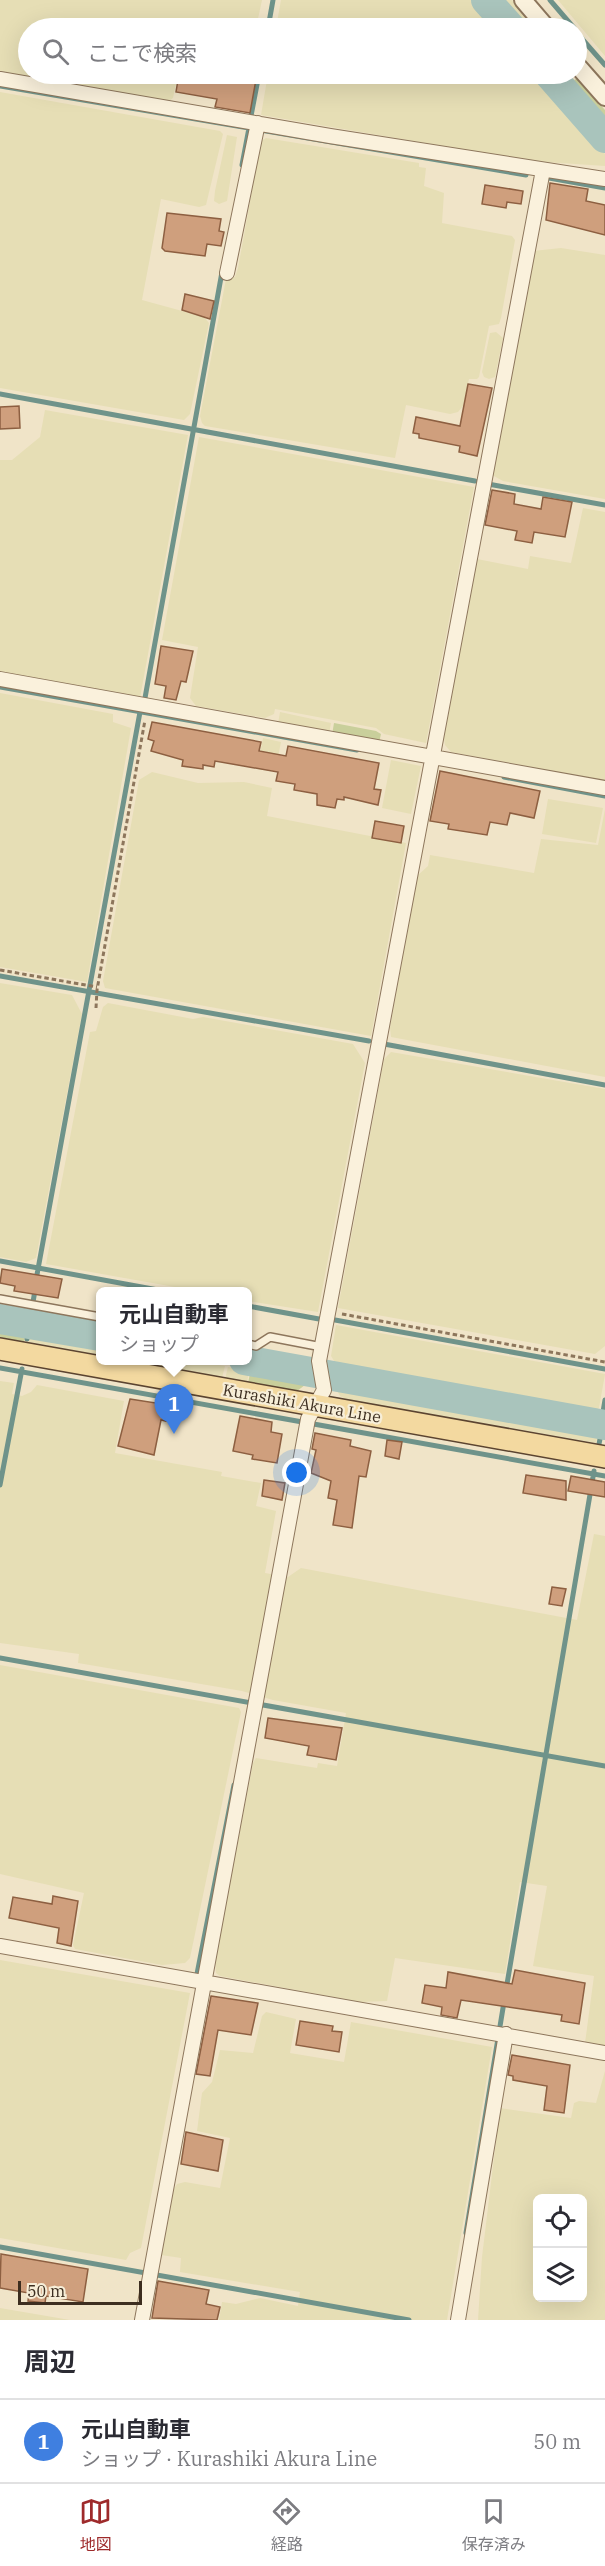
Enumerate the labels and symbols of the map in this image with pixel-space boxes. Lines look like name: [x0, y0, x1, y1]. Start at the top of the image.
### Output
street label: Kurashiki Akura Line: [221, 1379, 383, 1427]
pin: 1: [154, 1384, 194, 1434]
your location: [282, 1458, 311, 1487]
scale bar: [18, 2278, 142, 2306]

